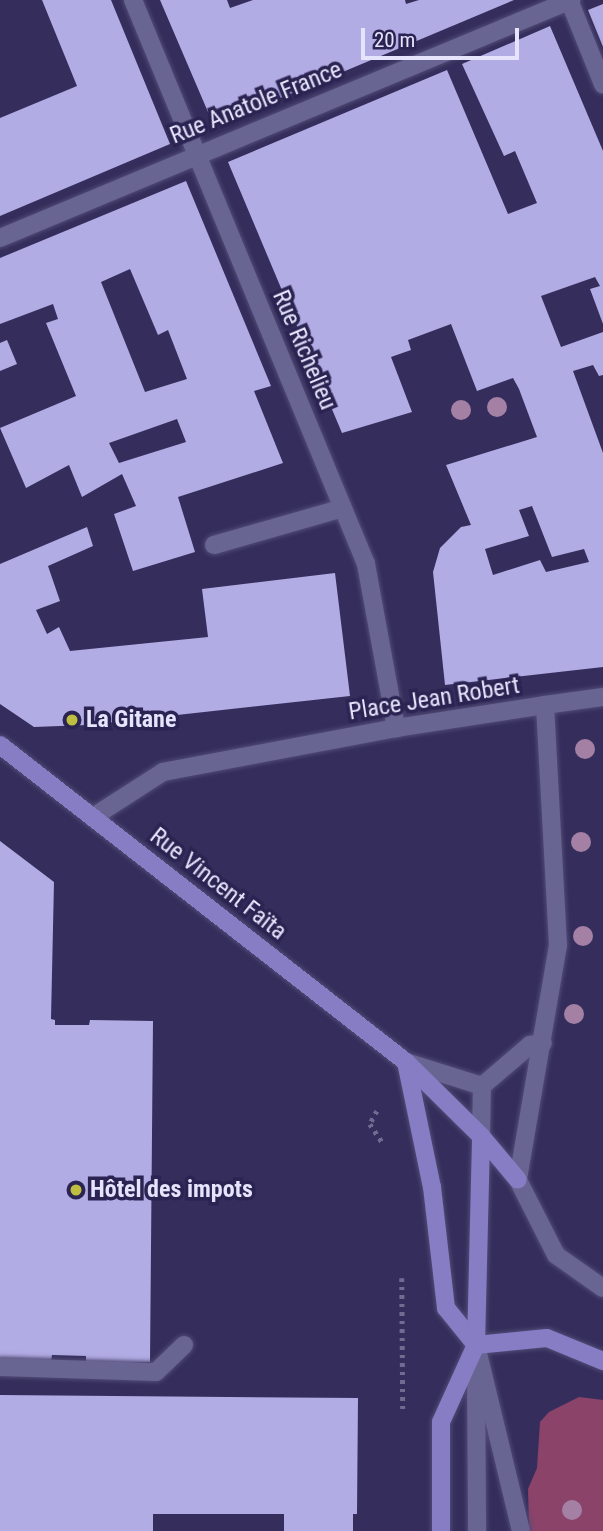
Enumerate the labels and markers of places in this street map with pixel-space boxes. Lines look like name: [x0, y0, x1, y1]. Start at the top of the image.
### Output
place label: La Gitane: [86, 706, 176, 734]
marker: La Gitane: [64, 712, 80, 728]
place label: Hôtel des impots: [90, 1176, 253, 1204]
marker: Hôtel des impots: [68, 1182, 84, 1198]

